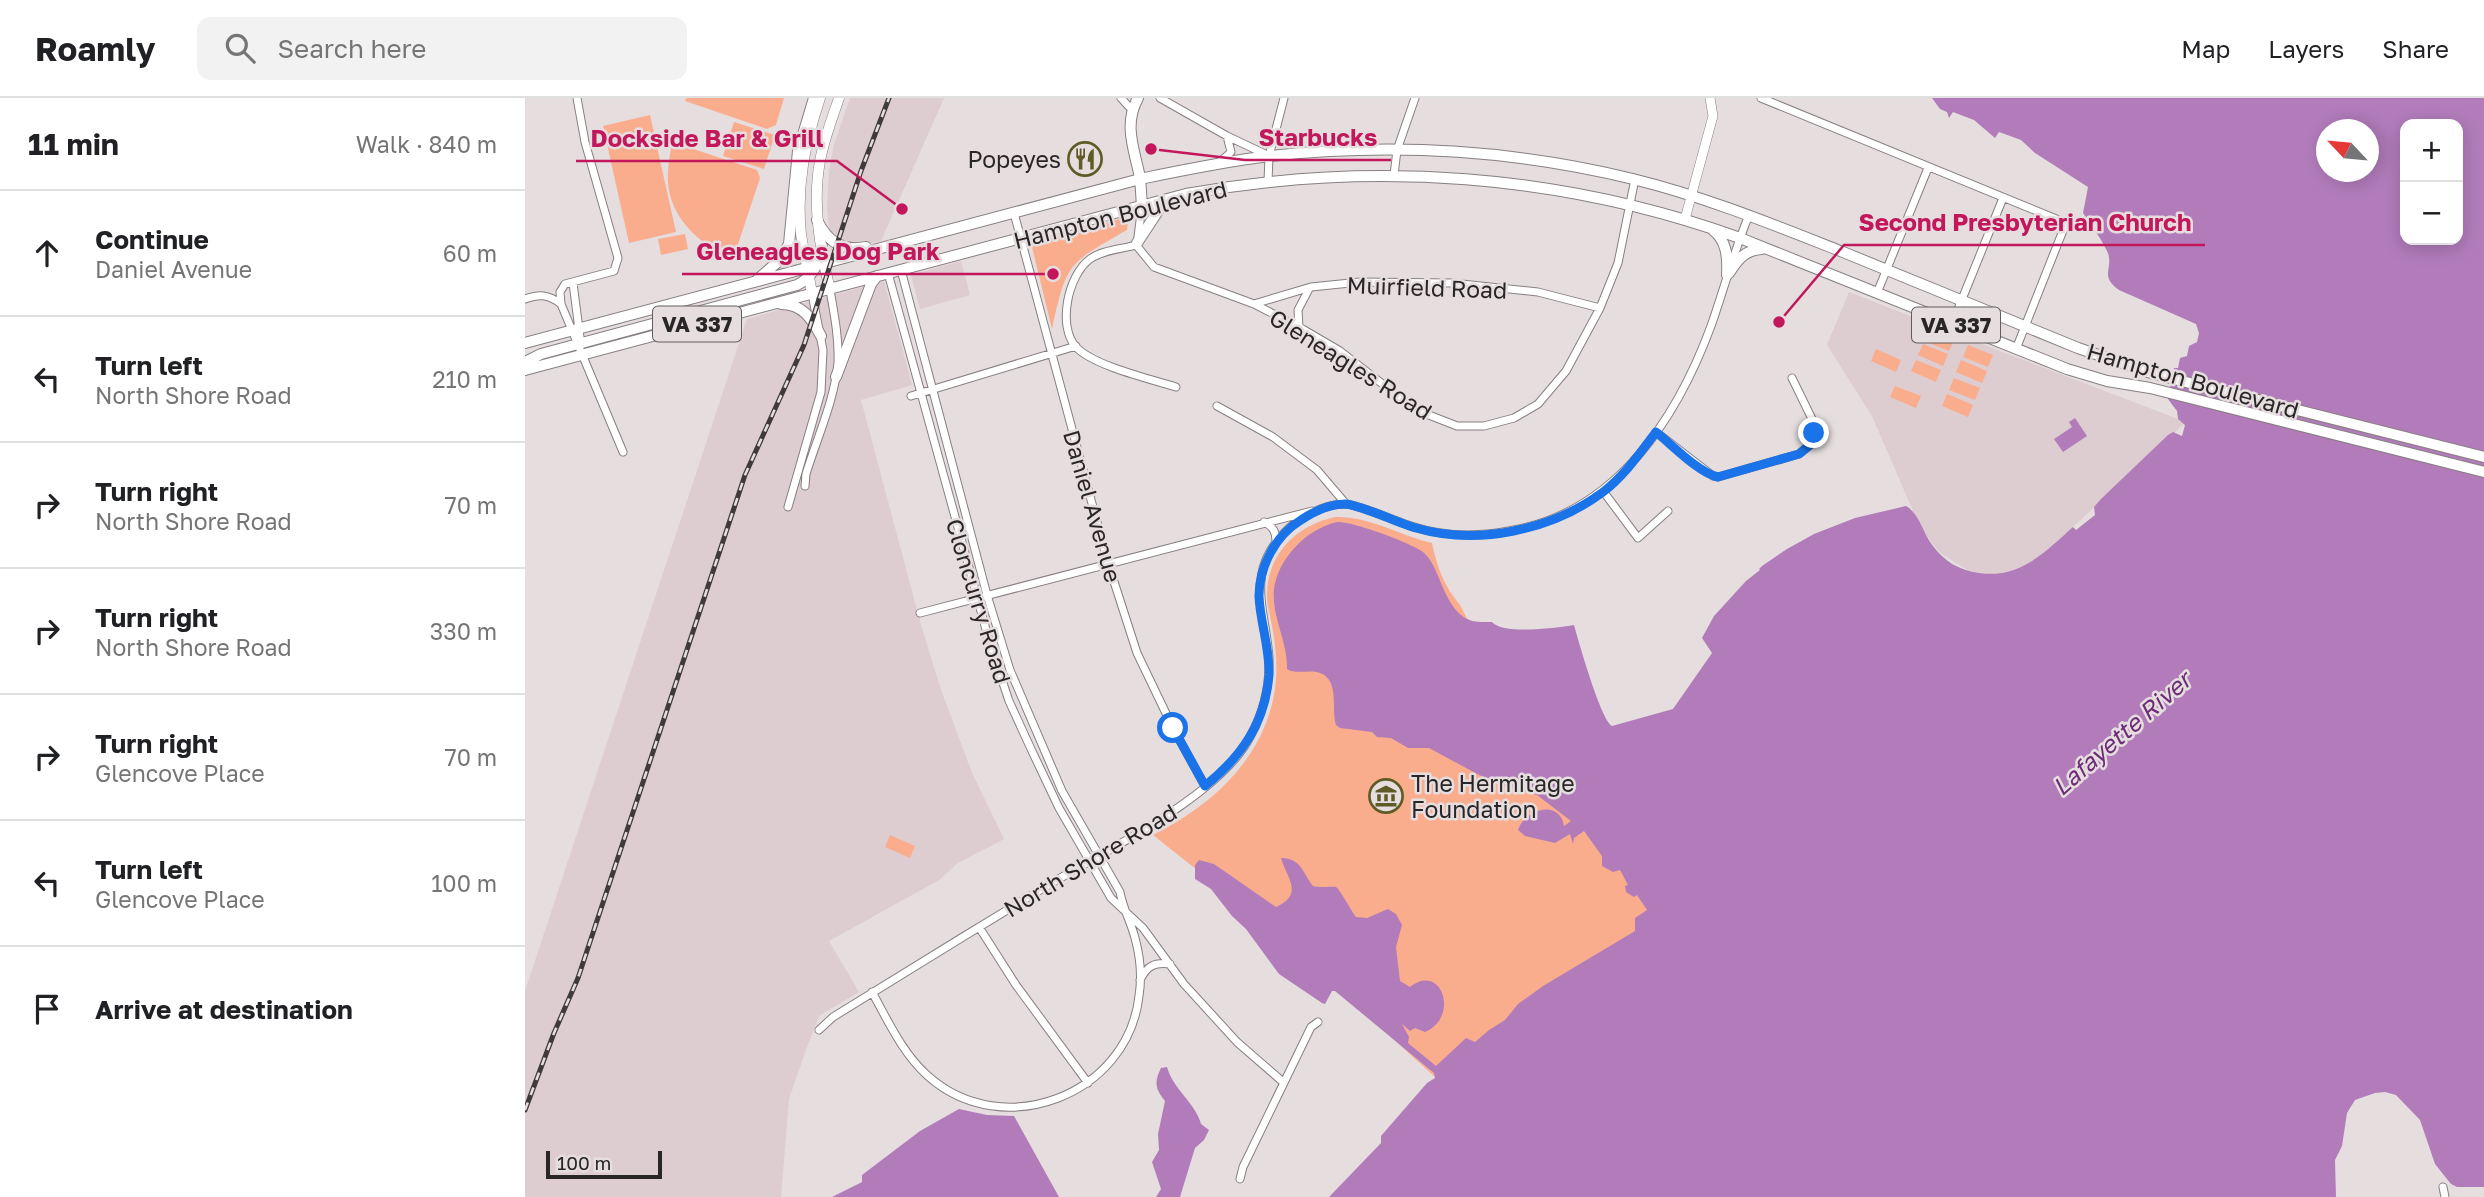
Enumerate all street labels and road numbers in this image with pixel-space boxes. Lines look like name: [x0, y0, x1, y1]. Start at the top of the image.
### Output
street label: Hampton Boulevard: [1010, 174, 1230, 254]
street label: Muirfield Road: [1346, 270, 1508, 304]
street label: Gleneagles Road: [1265, 303, 1437, 425]
road number: VA 337: [653, 306, 741, 342]
road number: VA 337: [1912, 308, 2000, 342]
street label: Hampton Boulevard: [2084, 336, 2302, 424]
street label: Daniel Avenue: [1058, 427, 1128, 585]
street label: Cloncurry Road: [941, 515, 1017, 687]
street label: North Shore Road: [999, 797, 1181, 923]

